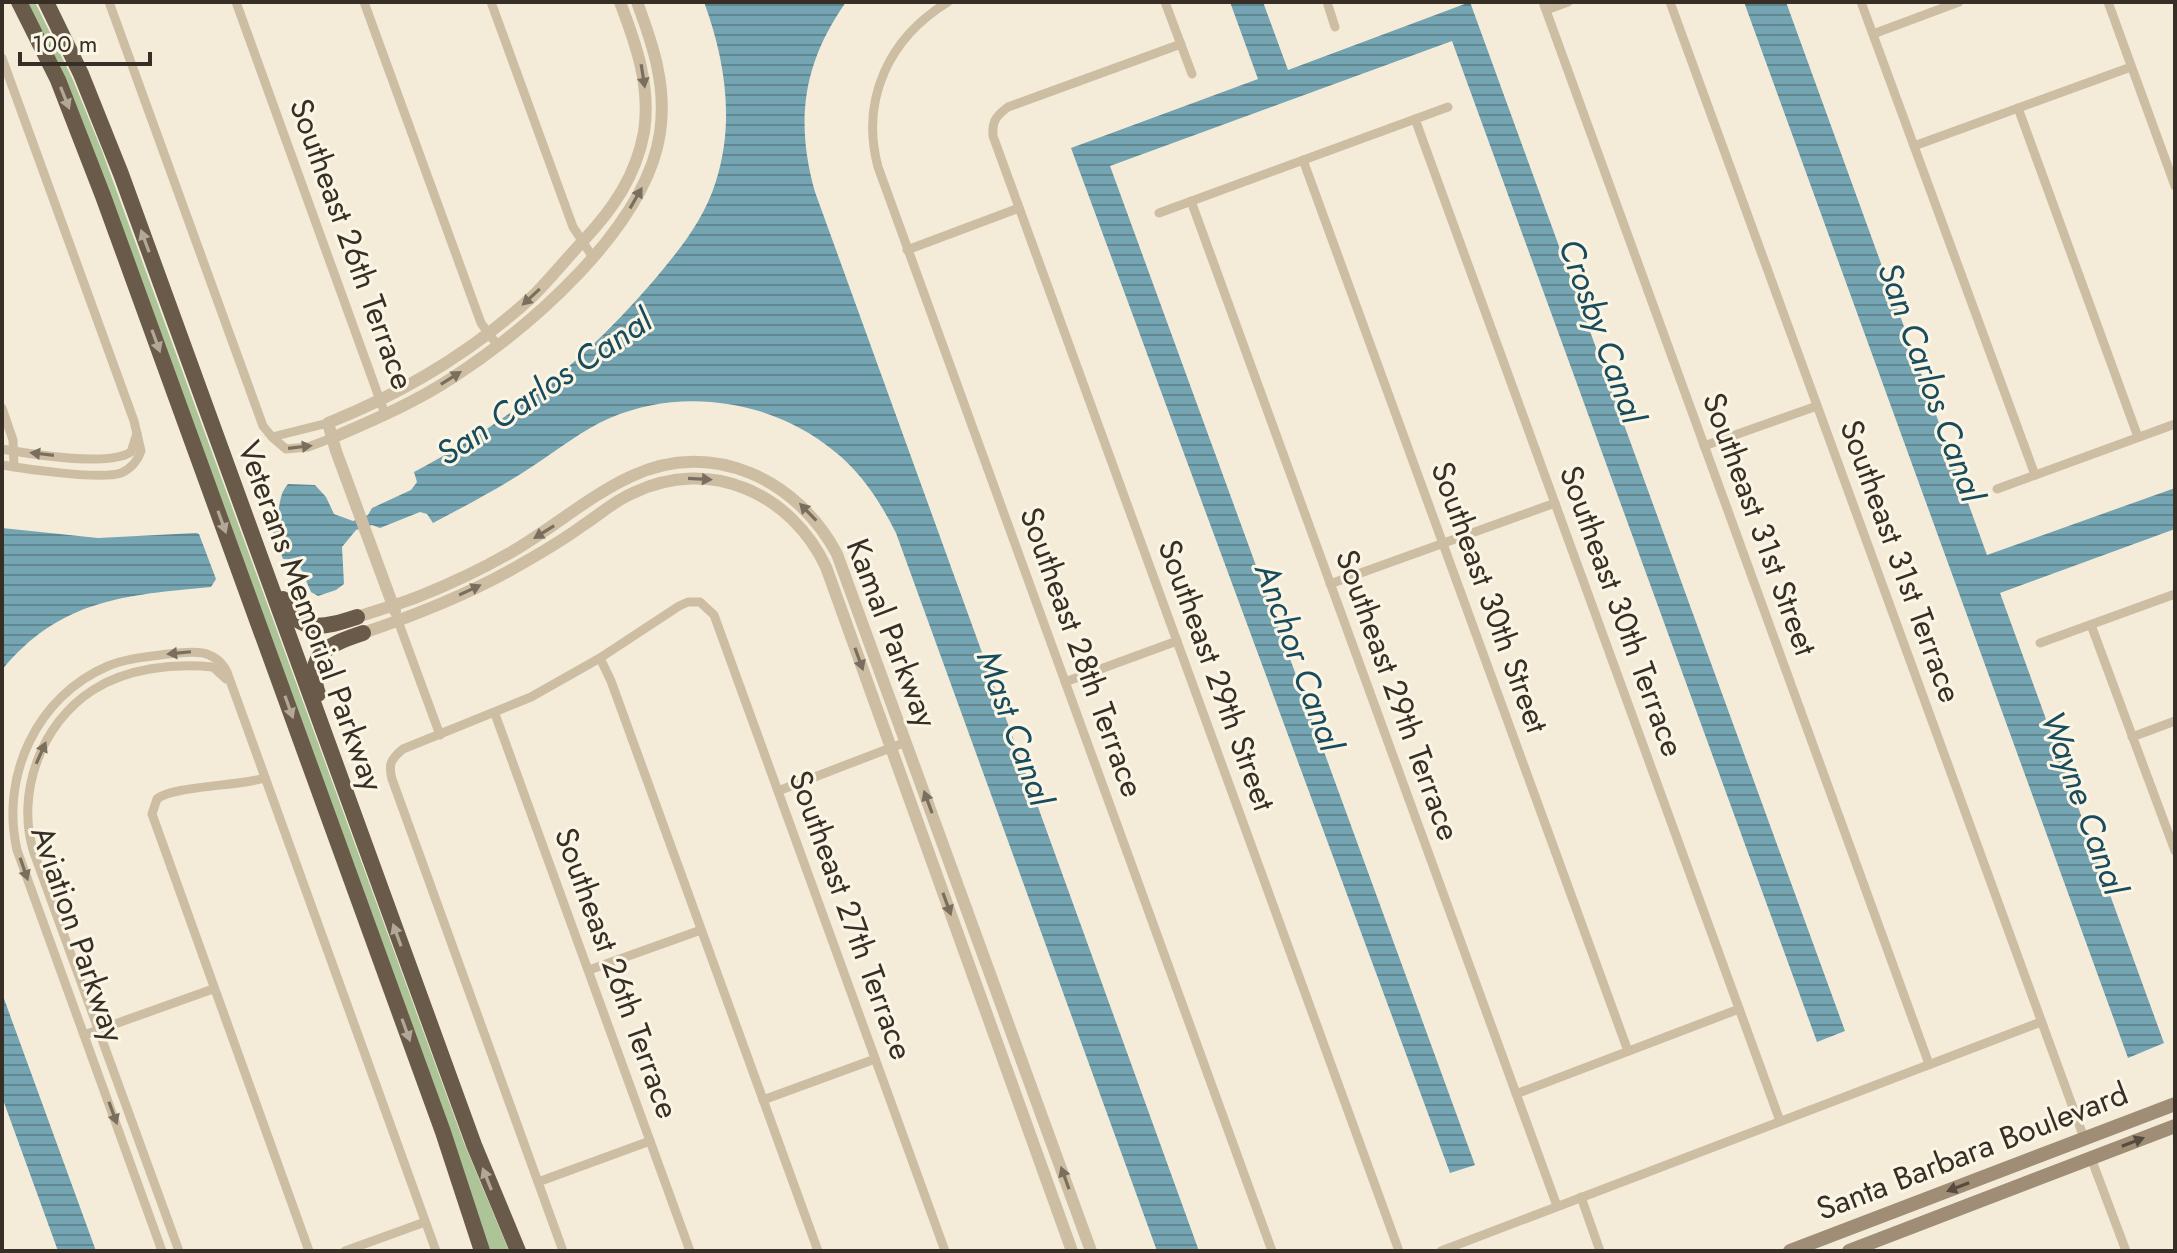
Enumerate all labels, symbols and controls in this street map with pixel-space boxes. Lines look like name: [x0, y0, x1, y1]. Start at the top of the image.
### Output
scale bar: [20, 16, 150, 66]
text: 100 m: [32, 26, 98, 61]
one-way arrow: [637, 64, 650, 89]
one-way arrow: [59, 86, 72, 110]
street label: Southeast 26th Terrace: [278, 92, 426, 396]
one-way arrow: [629, 187, 643, 210]
one-way arrow: [138, 229, 150, 253]
water label: Crosby Canal: [1546, 232, 1658, 431]
water label: San Carlos Canal: [1865, 255, 1997, 510]
one-way arrow: [521, 288, 540, 306]
water label: San Carlos Canal: [426, 296, 663, 478]
one-way arrow: [150, 329, 163, 353]
one-way arrow: [441, 371, 462, 386]
street label: Southeast 31st Street: [1691, 386, 1829, 662]
street label: Southeast 31st Terrace: [1828, 413, 1974, 709]
street label: Veterans Memorial Parkway: [226, 434, 396, 799]
one-way arrow: [288, 440, 313, 453]
one-way arrow: [29, 448, 54, 461]
street label: Southeast 30th Street: [1420, 455, 1561, 739]
street label: Southeast 30th Terrace: [1548, 459, 1696, 763]
one-way arrow: [688, 473, 713, 486]
street label: Southeast 28th Terrace: [1008, 501, 1156, 803]
one-way arrow: [799, 503, 817, 522]
one-way arrow: [216, 510, 229, 534]
one-way arrow: [533, 525, 555, 539]
street label: Kamal Parkway: [835, 532, 950, 735]
street label: Southeast 29th Street: [1147, 533, 1288, 817]
street label: Southeast 29th Terrace: [1324, 543, 1472, 847]
water label: Anchor Canal: [1242, 555, 1356, 759]
one-way arrow: [458, 583, 482, 597]
water label: Mast Canal: [964, 643, 1066, 814]
one-way arrow: [166, 647, 191, 660]
one-way arrow: [853, 647, 866, 671]
one-way arrow: [283, 695, 296, 719]
water label: Wayne Canal: [2028, 704, 2140, 903]
one-way arrow: [34, 742, 48, 765]
street label: Southeast 27th Terrace: [777, 764, 925, 1066]
one-way arrow: [921, 790, 934, 814]
street label: Aviation Parkway: [20, 820, 137, 1049]
street label: Southeast 26th Terrace: [543, 821, 691, 1125]
one-way arrow: [18, 857, 30, 881]
one-way arrow: [942, 892, 954, 916]
one-way arrow: [390, 923, 403, 947]
one-way arrow: [400, 1018, 413, 1042]
street label: Santa Barbara Boulevard: [1810, 1070, 2134, 1232]
one-way arrow: [107, 1102, 120, 1126]
one-way arrow: [2121, 1135, 2145, 1148]
one-way arrow: [1058, 1166, 1071, 1190]
one-way arrow: [481, 1167, 494, 1191]
one-way arrow: [1946, 1181, 1970, 1194]

